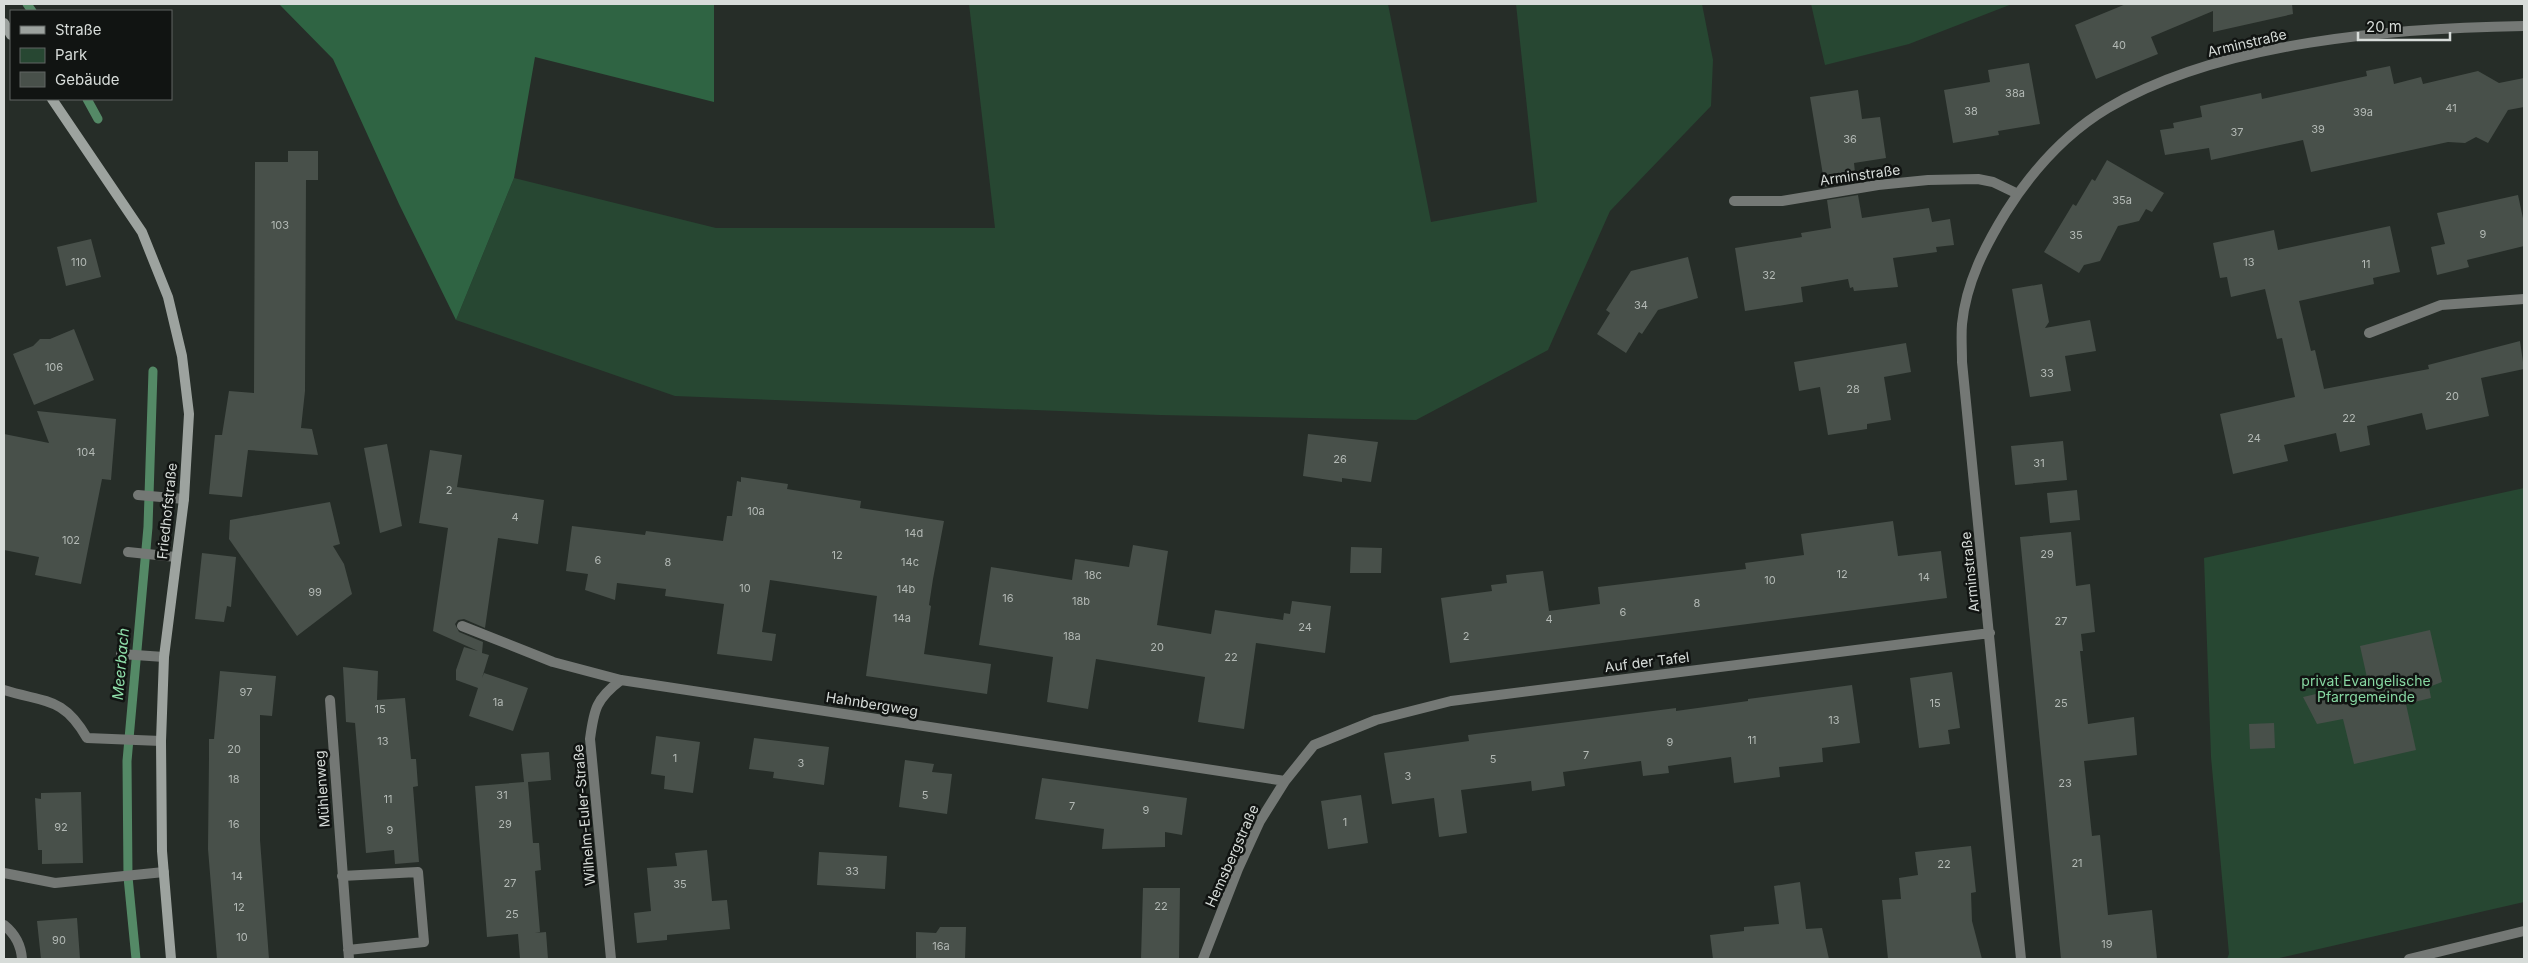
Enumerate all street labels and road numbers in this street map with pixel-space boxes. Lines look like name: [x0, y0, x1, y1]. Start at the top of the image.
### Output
street label: Arminstraße: [2206, 25, 2288, 60]
street label: Arminstraße: [1819, 160, 1901, 189]
street label: Friedhofstraße: [153, 462, 180, 560]
street label: Arminstraße: [1957, 531, 1982, 613]
street label: Auf der Tafel: [1604, 648, 1690, 675]
street label: Hahnbergweg: [825, 688, 919, 719]
street label: Wilhelm-Euler-Straße: [569, 744, 598, 887]
street label: Mühlenweg: [310, 750, 333, 828]
street label: Hemsbergstraße: [1201, 802, 1262, 910]

